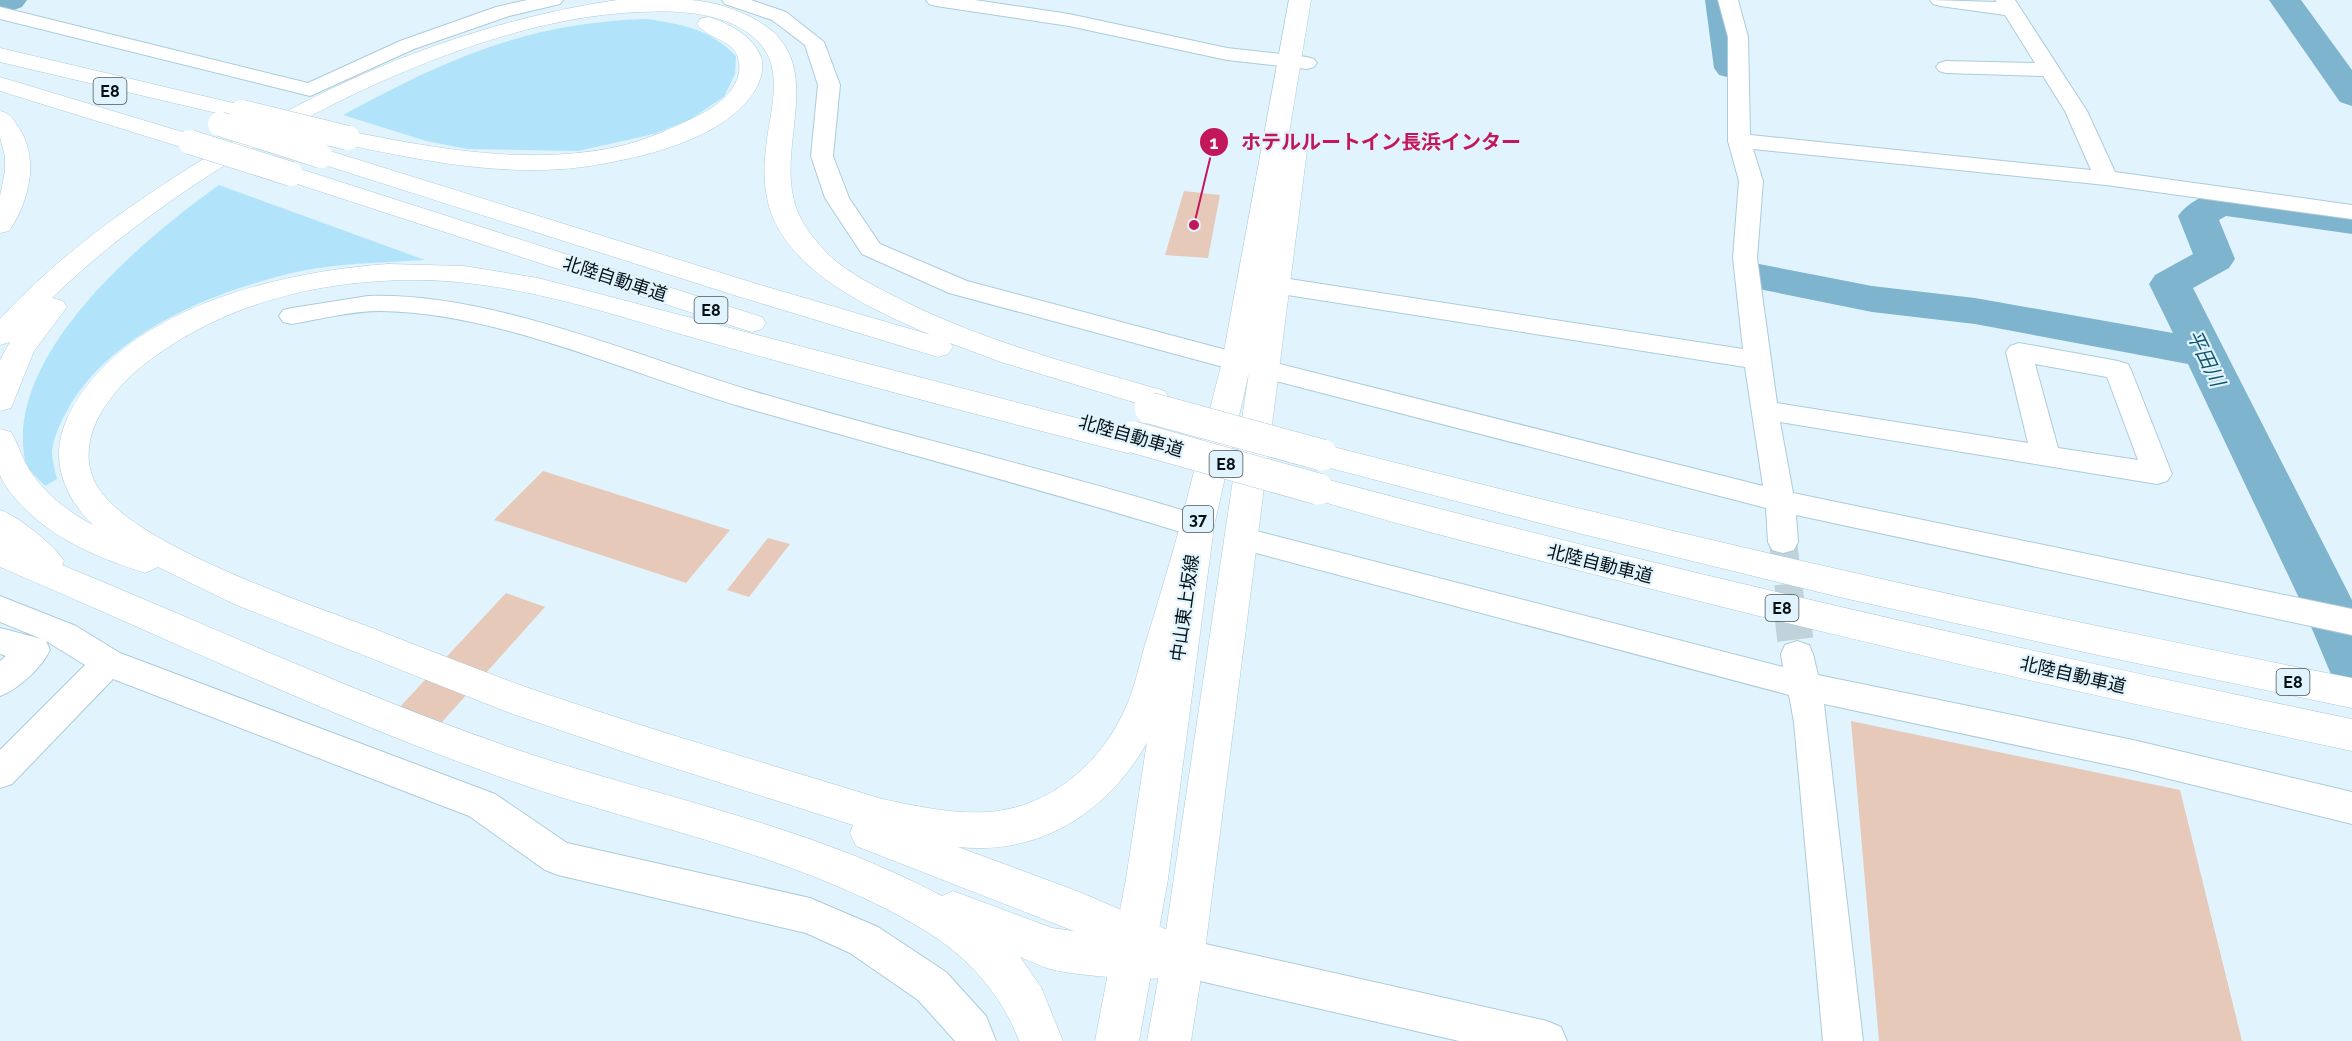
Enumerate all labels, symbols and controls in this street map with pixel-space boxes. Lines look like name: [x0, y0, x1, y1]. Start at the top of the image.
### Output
road number: E8: [94, 78, 126, 104]
callout: ホテルルートイン長浜インター: [1199, 123, 1533, 161]
text: ホテルルートイン長浜インター: [1241, 130, 1521, 154]
text: 1: [1210, 132, 1219, 153]
street label: 北陸自動車道: [561, 252, 670, 305]
road number: E8: [694, 297, 728, 323]
water label: 平田川: [2182, 326, 2231, 392]
street label: 北陸自動車道: [1076, 411, 1186, 460]
road number: E8: [1210, 451, 1242, 477]
road number: 37: [1183, 506, 1213, 532]
street label: 北陸自動車道: [1545, 540, 1655, 587]
street label: 中山東上坂線: [1167, 553, 1202, 663]
road number: E8: [1766, 595, 1798, 621]
street label: 北陸自動車道: [2018, 652, 2128, 697]
road number: E8: [2276, 669, 2310, 695]

